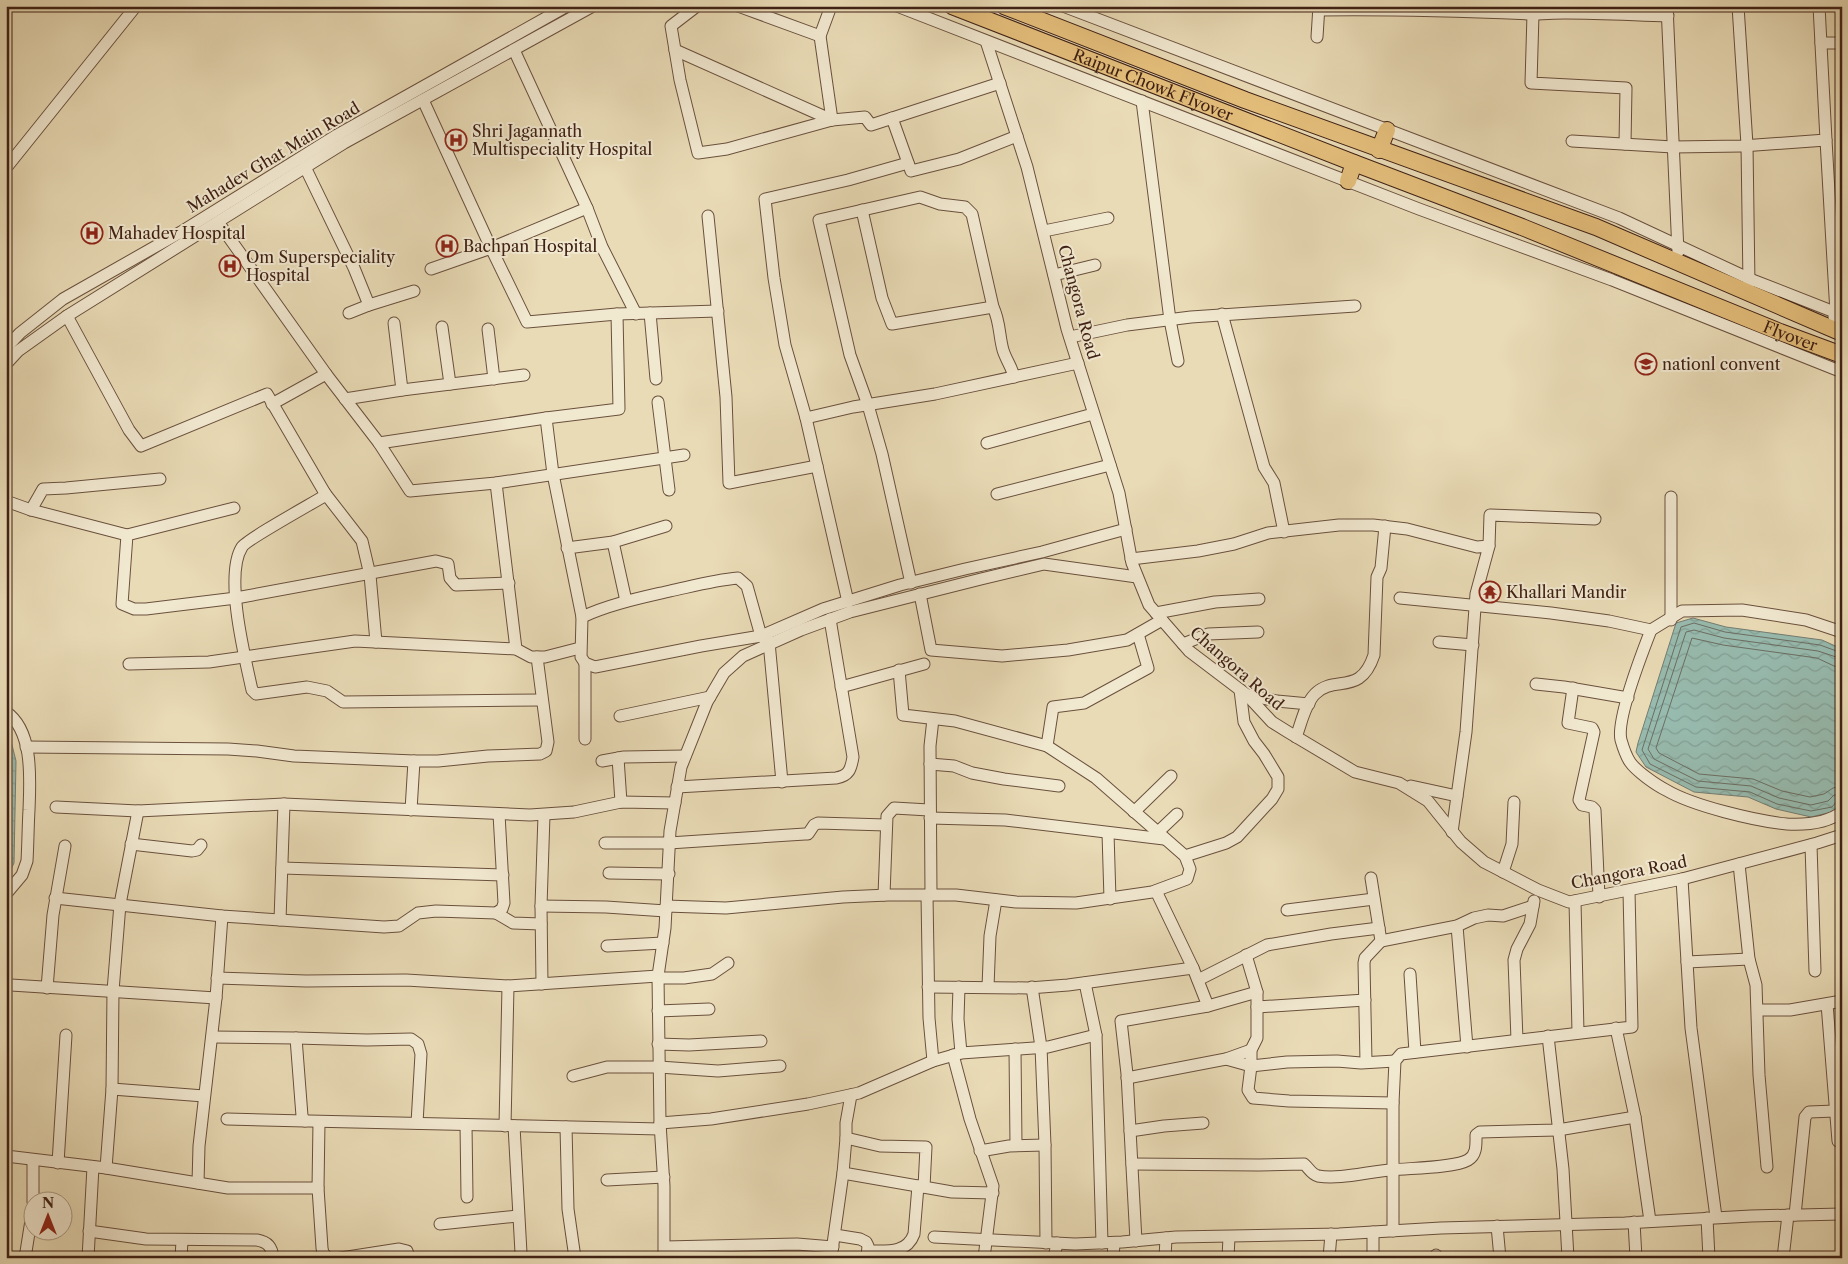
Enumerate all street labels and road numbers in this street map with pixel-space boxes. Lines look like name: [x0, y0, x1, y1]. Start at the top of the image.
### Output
street label: Raipur Chowk Flyover: [1070, 44, 1236, 125]
street label: Mahadev Ghat Main Road: [183, 97, 363, 217]
street label: Changora Road: [1054, 243, 1104, 362]
street label: Flyover: [1760, 316, 1821, 355]
street label: Changora Road: [1186, 622, 1288, 714]
street label: Changora Road: [1569, 851, 1689, 893]

